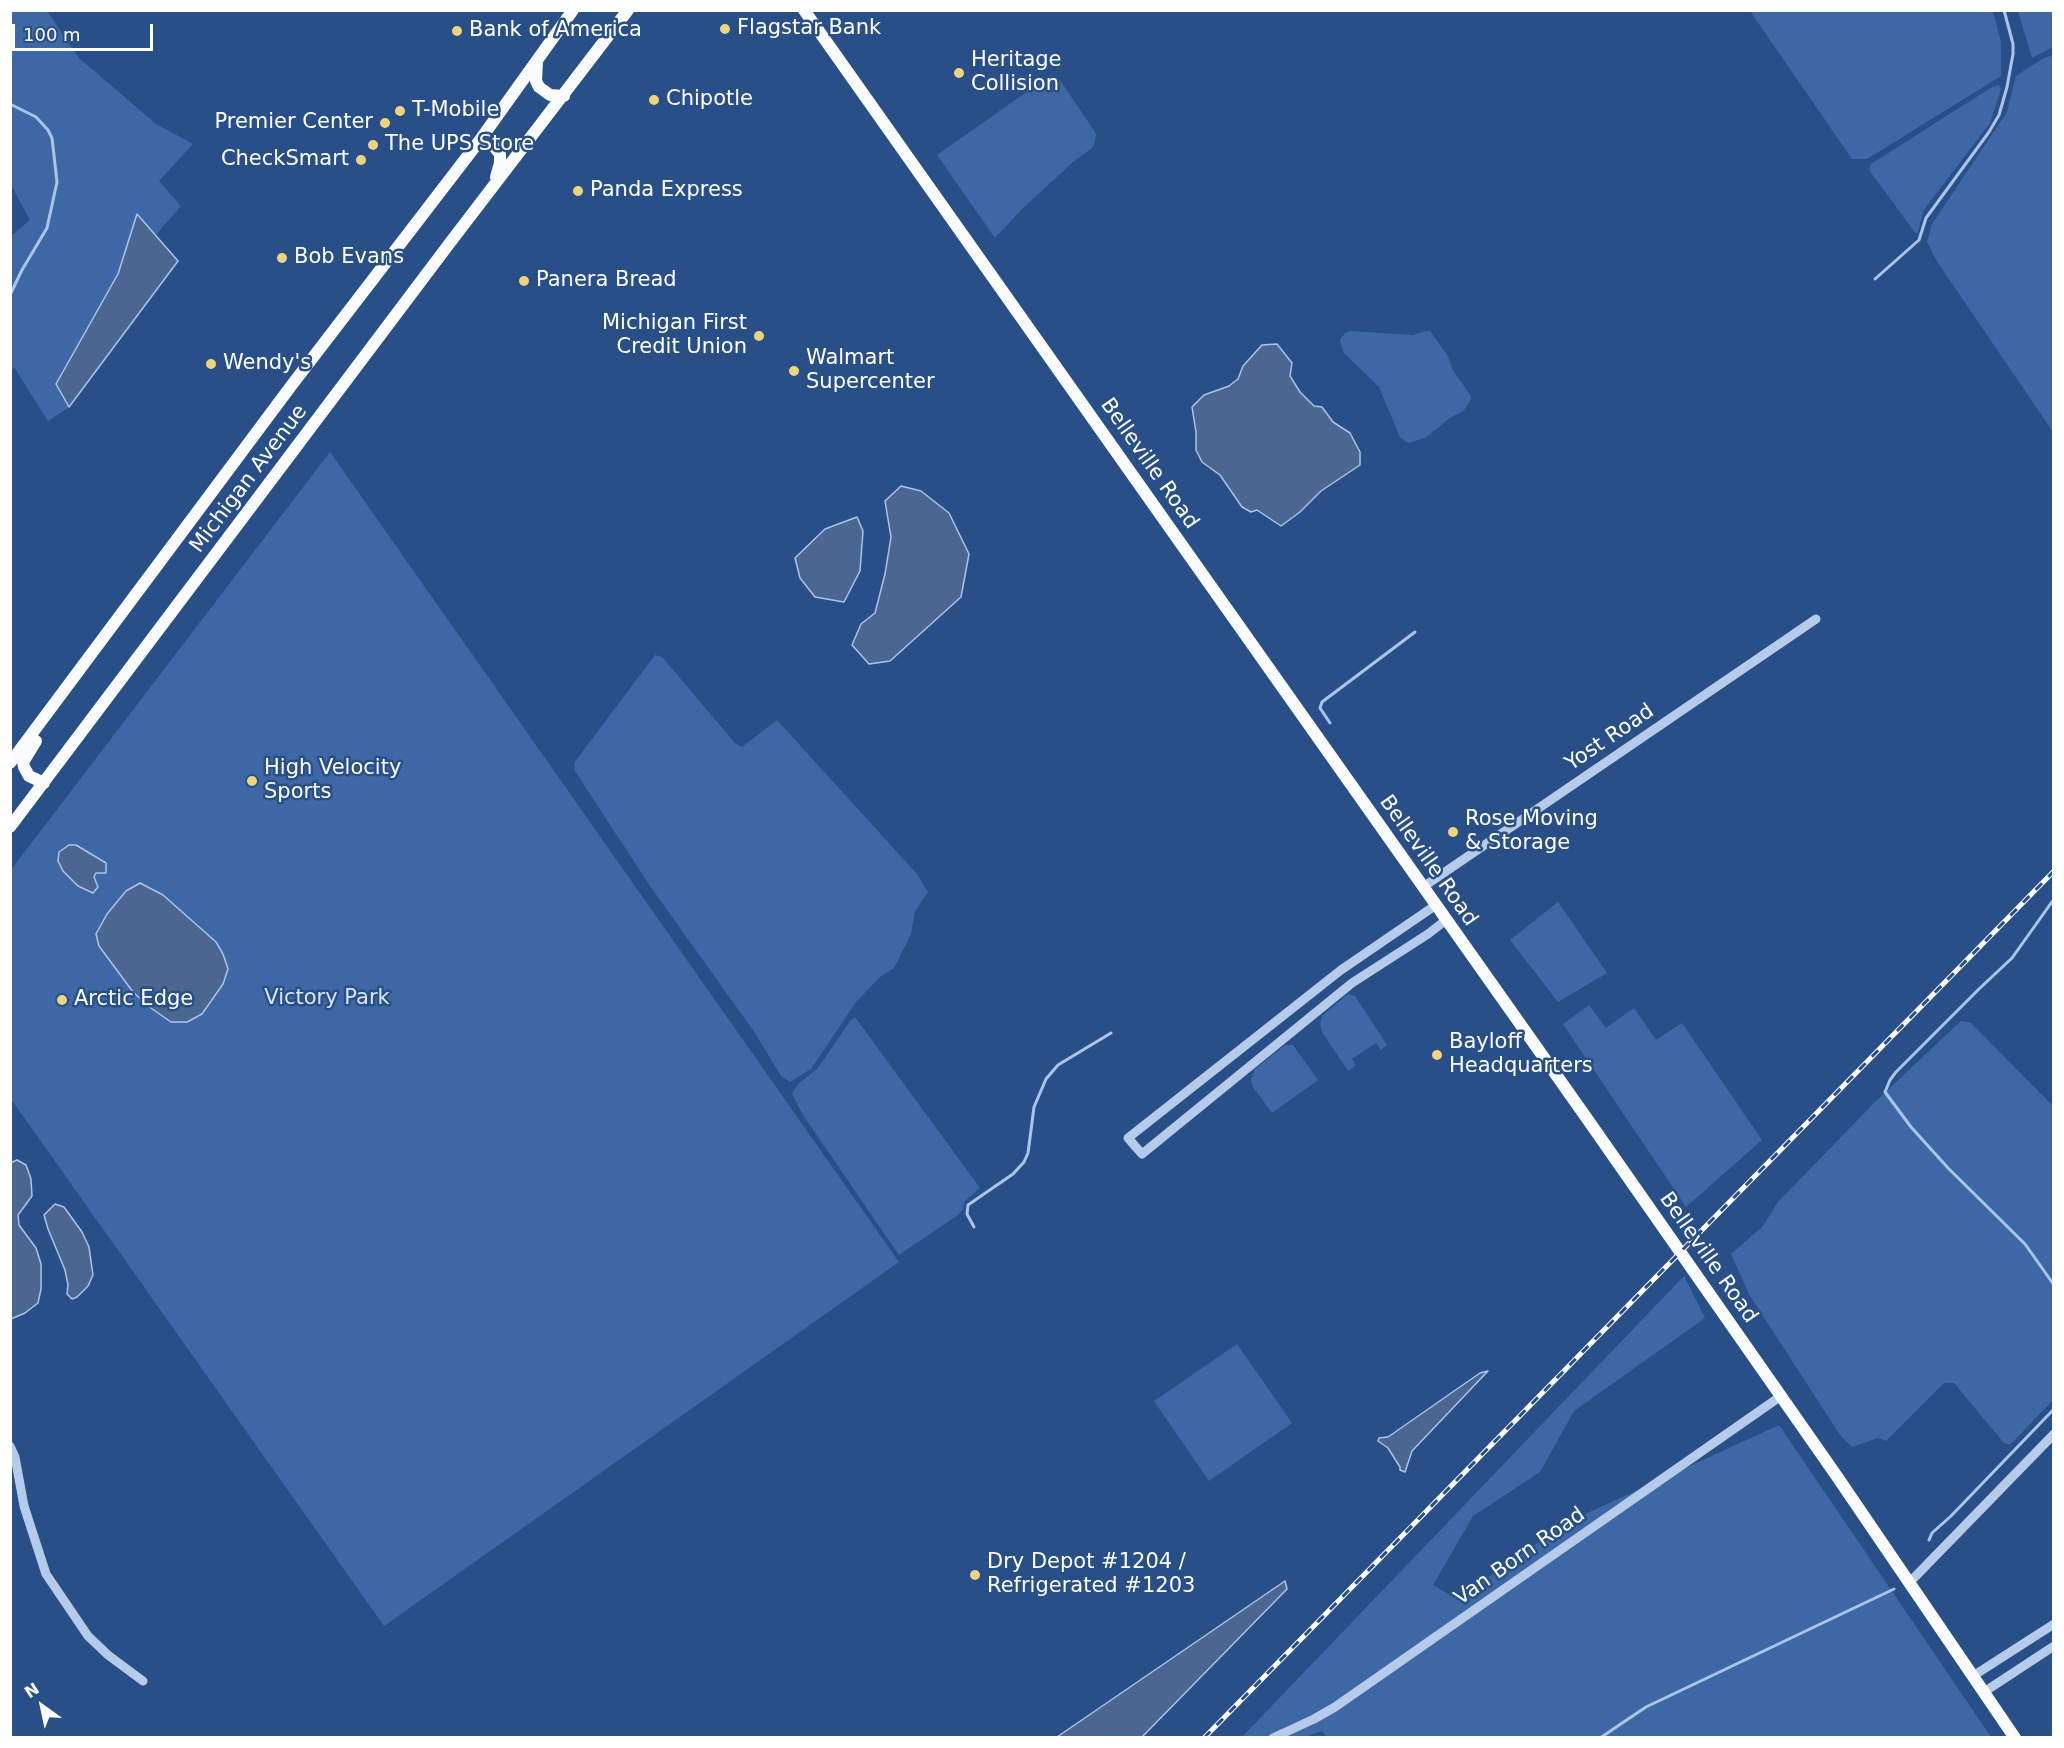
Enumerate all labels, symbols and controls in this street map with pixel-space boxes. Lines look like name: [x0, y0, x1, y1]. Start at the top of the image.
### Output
scale bar: [15, 12, 156, 50]
place label: Flagstar Bank: [737, 16, 881, 42]
place label: Bank of America: [469, 18, 642, 44]
marker: Flagstar Bank: [718, 22, 732, 36]
text: 100 m: [23, 24, 81, 45]
marker: Bank of America: [450, 24, 464, 38]
place label: Heritage Collision: [971, 48, 1062, 98]
marker: Heritage Collision: [952, 66, 966, 80]
place label: Chipotle: [666, 87, 753, 113]
marker: Chipotle: [647, 93, 661, 107]
place label: T-Mobile: [412, 98, 499, 124]
marker: T-Mobile: [393, 104, 407, 118]
place label: Premier Center: [214, 110, 373, 136]
marker: Premier Center: [378, 116, 392, 130]
place label: The UPS Store: [385, 132, 534, 158]
marker: The UPS Store: [366, 138, 380, 152]
place label: CheckSmart: [221, 147, 349, 173]
marker: CheckSmart: [354, 153, 368, 167]
place label: Panda Express: [590, 178, 743, 204]
marker: Panda Express: [571, 184, 585, 198]
place label: Bob Evans: [294, 245, 404, 271]
marker: Bob Evans: [275, 251, 289, 265]
place label: Panera Bread: [536, 268, 677, 294]
marker: Panera Bread: [517, 274, 531, 288]
place label: Michigan First Credit Union: [602, 311, 747, 361]
marker: Michigan First Credit Union: [752, 329, 766, 343]
place label: Walmart Supercenter: [806, 346, 935, 396]
place label: Wendy's: [223, 351, 311, 377]
marker: Wendy's: [204, 357, 218, 371]
marker: Walmart Supercenter: [787, 364, 801, 378]
street label: Belleville Road: [1094, 394, 1204, 534]
street label: Michigan Avenue: [185, 400, 313, 558]
street label: Yost Road: [1561, 699, 1659, 777]
place label: High Velocity Sports: [264, 756, 401, 806]
marker: High Velocity Sports: [245, 774, 259, 788]
street label: Belleville Road: [1373, 791, 1483, 931]
place label: Rose Moving & Storage: [1465, 807, 1598, 857]
marker: Rose Moving & Storage: [1446, 825, 1460, 839]
park label: Victory Park: [264, 986, 390, 1012]
place label: Arctic Edge: [74, 987, 193, 1013]
marker: Arctic Edge: [55, 993, 69, 1007]
place label: Bayloff Headquarters: [1449, 1030, 1593, 1080]
marker: Bayloff Headquarters: [1430, 1048, 1444, 1062]
street label: Belleville Road: [1653, 1188, 1763, 1328]
street label: Van Born Road: [1450, 1503, 1590, 1611]
place label: Dry Depot #1204 / Refrigerated #1203: [987, 1550, 1195, 1600]
marker: Dry Depot #1204 / Refrigerated #1203: [968, 1568, 982, 1582]
north arrow: [12, 1676, 72, 1736]
text: N: [21, 1679, 43, 1702]

